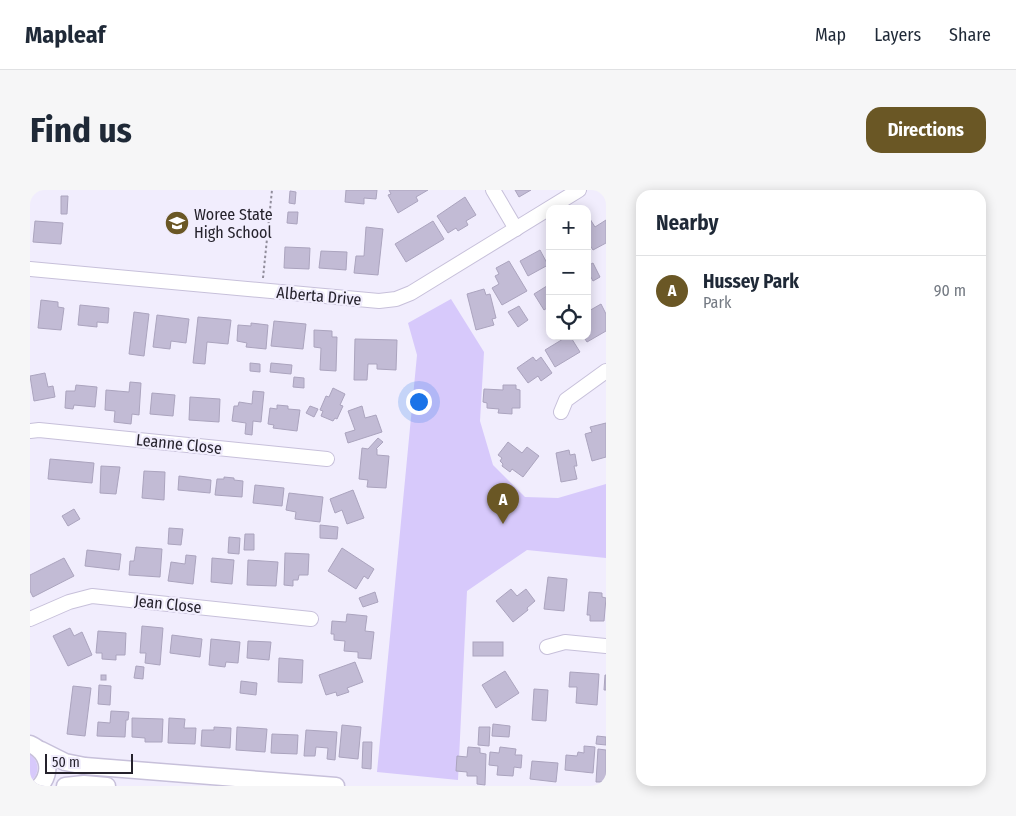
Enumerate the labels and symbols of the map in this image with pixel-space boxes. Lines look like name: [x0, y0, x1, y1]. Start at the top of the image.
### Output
place label: Woree State High School: [194, 205, 273, 242]
school or university icon: Woree State High School: [164, 210, 190, 236]
street label: Alberta Drive: [276, 283, 362, 309]
your location: [406, 389, 432, 415]
street label: Leanne Close: [135, 430, 223, 458]
pin: A: [487, 483, 519, 524]
street label: Jean Close: [133, 591, 203, 617]
scale bar: [45, 751, 132, 774]

